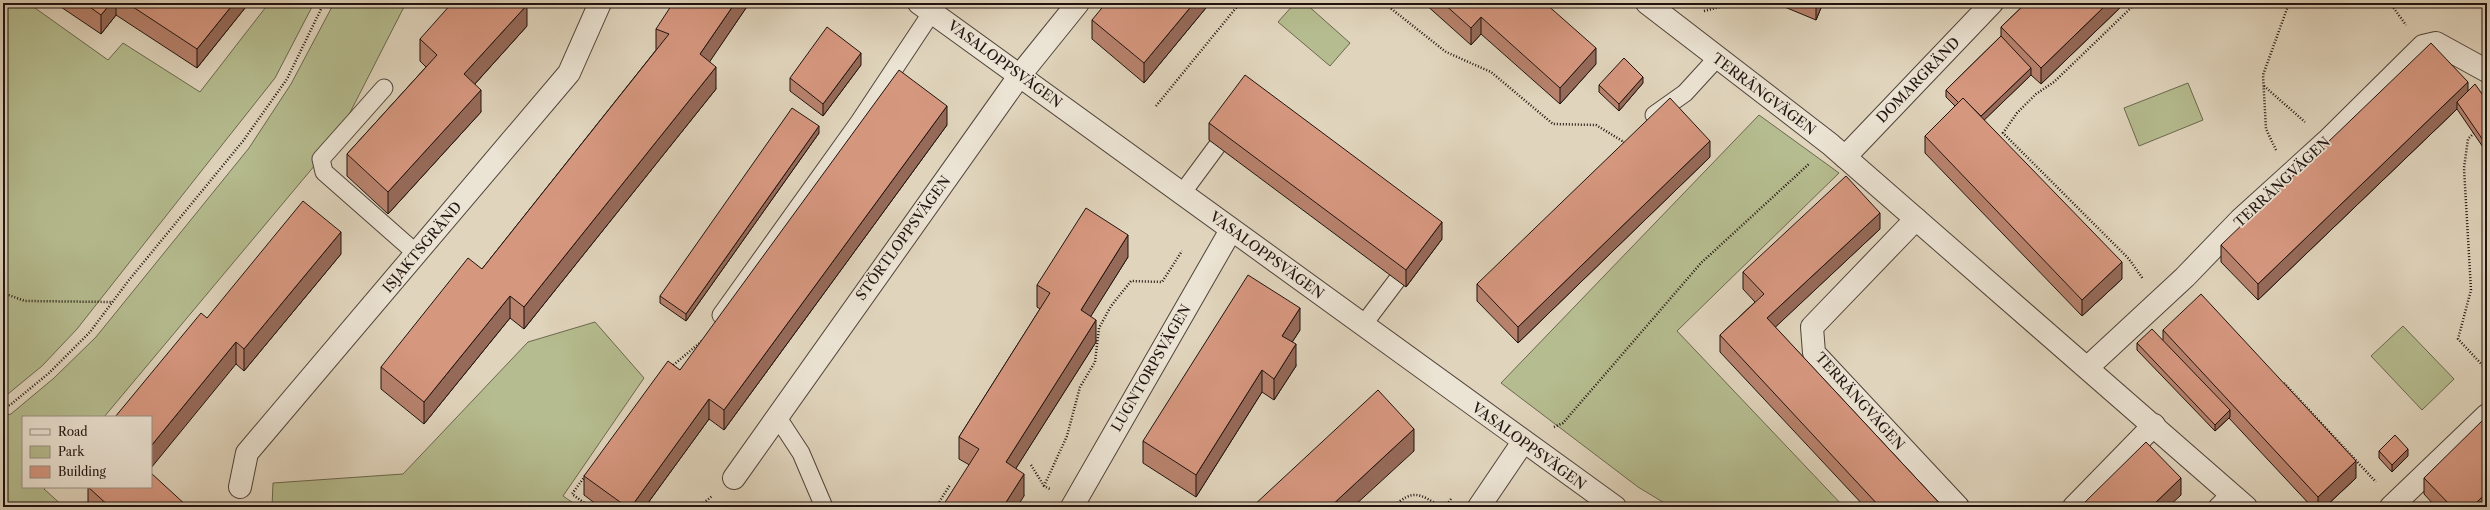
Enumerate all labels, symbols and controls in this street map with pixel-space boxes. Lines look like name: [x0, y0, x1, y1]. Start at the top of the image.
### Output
street label: VASALOPPSVÄGEN: [944, 16, 1066, 112]
street label: DOMARGRÄND: [1873, 33, 1963, 127]
street label: TERRÄNGVÄGEN: [1709, 49, 1820, 139]
street label: TERRÄNGVÄGEN: [2230, 132, 2334, 231]
street label: STÖRTLOPPSVÄGEN: [852, 172, 955, 304]
street label: ISJAKTSGRÄND: [379, 198, 465, 296]
street label: VASALOPPSVÄGEN: [1206, 207, 1328, 303]
street label: LUGNTORPSVÄGEN: [1107, 301, 1195, 435]
street label: TERRÄNGVÄGEN: [1811, 349, 1909, 454]
street label: VASALOPPSVÄGEN: [1468, 398, 1590, 494]
legend: [22, 416, 152, 488]
text: Road: [58, 424, 88, 439]
text: Park: [58, 444, 85, 459]
text: Building: [58, 464, 106, 479]

